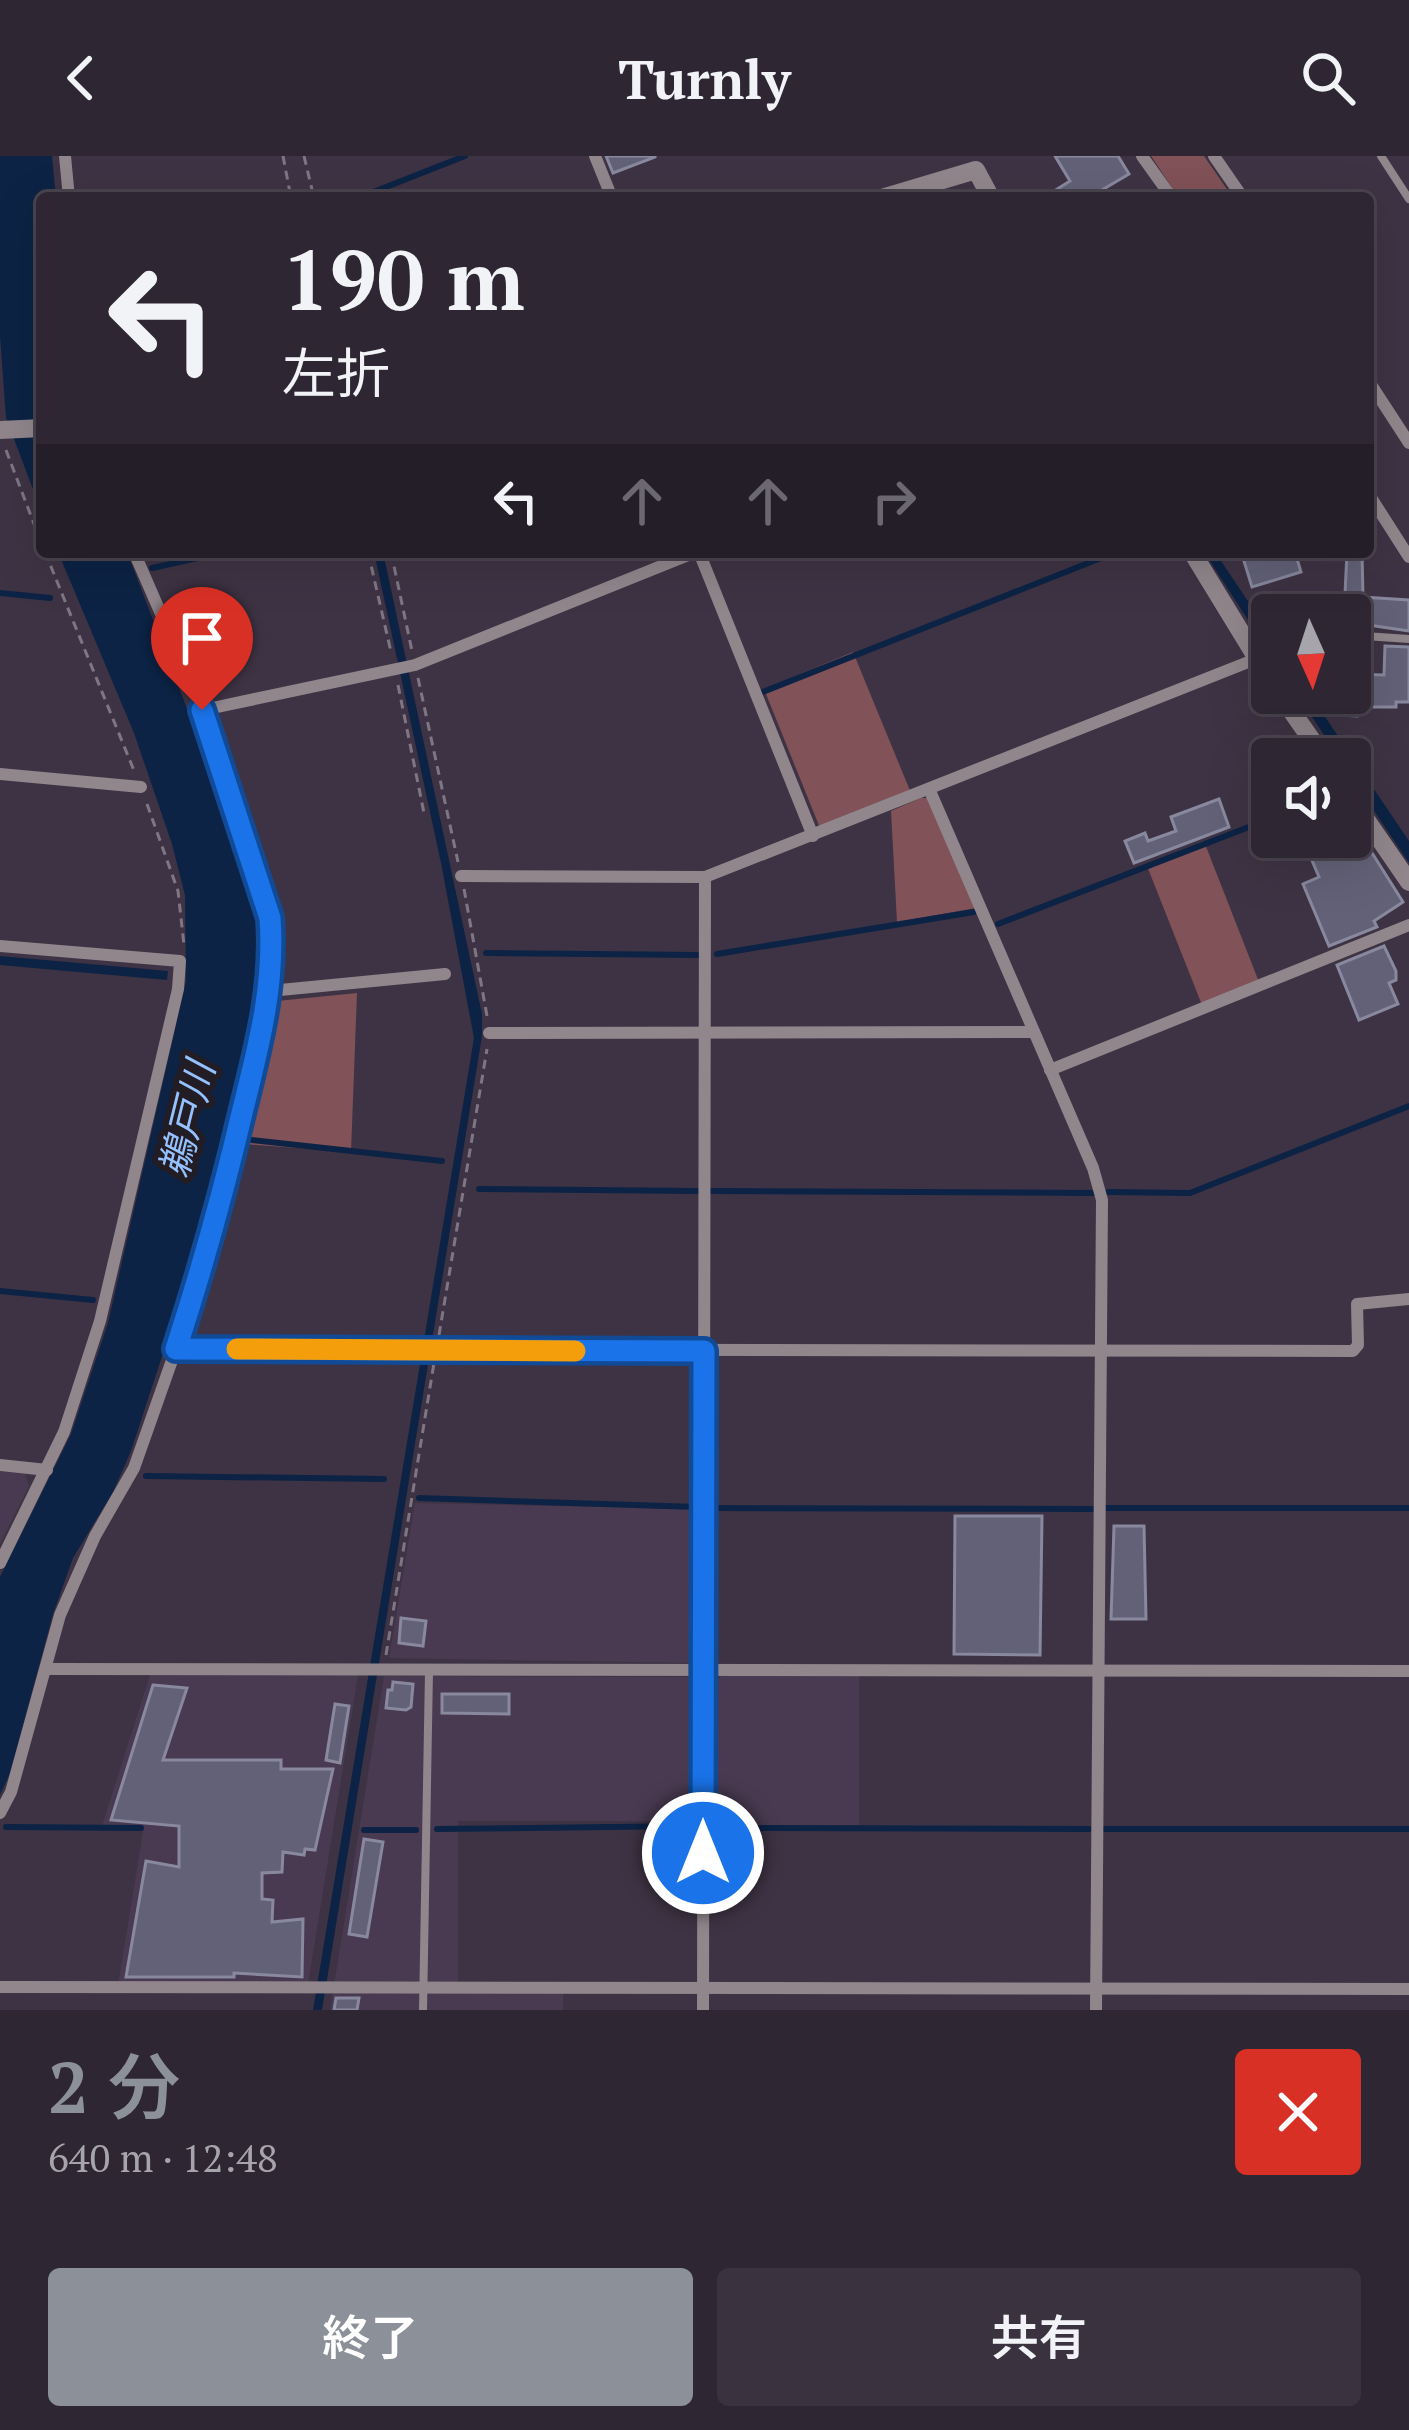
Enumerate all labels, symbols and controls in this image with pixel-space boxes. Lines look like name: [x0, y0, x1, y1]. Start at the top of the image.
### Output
text: Turnly: [618, 43, 791, 114]
icon: back: [48, 45, 114, 111]
icon: search: [1295, 45, 1361, 111]
text: 190 m: [282, 223, 525, 334]
icon: left: [84, 240, 240, 396]
text: 左折: [282, 337, 390, 408]
icon: left: [483, 468, 549, 534]
icon: ahead: [609, 468, 675, 534]
icon: ahead: [735, 468, 801, 534]
icon: right: [861, 468, 927, 534]
pin: [151, 587, 253, 710]
north arrow: [1251, 594, 1371, 714]
map controls: [1251, 594, 1371, 858]
icon: arrive: [169, 605, 235, 671]
button: sound: [1251, 738, 1371, 858]
water label: 鵜戸川: [147, 1052, 226, 1182]
position arrow: [640, 1790, 766, 1916]
text: 2 分: [48, 2038, 180, 2134]
button: close: [1235, 2049, 1361, 2175]
text: 640 m · 12:48: [48, 2131, 278, 2183]
button: 終了: [48, 2268, 693, 2406]
button: 共有: [717, 2268, 1361, 2406]

